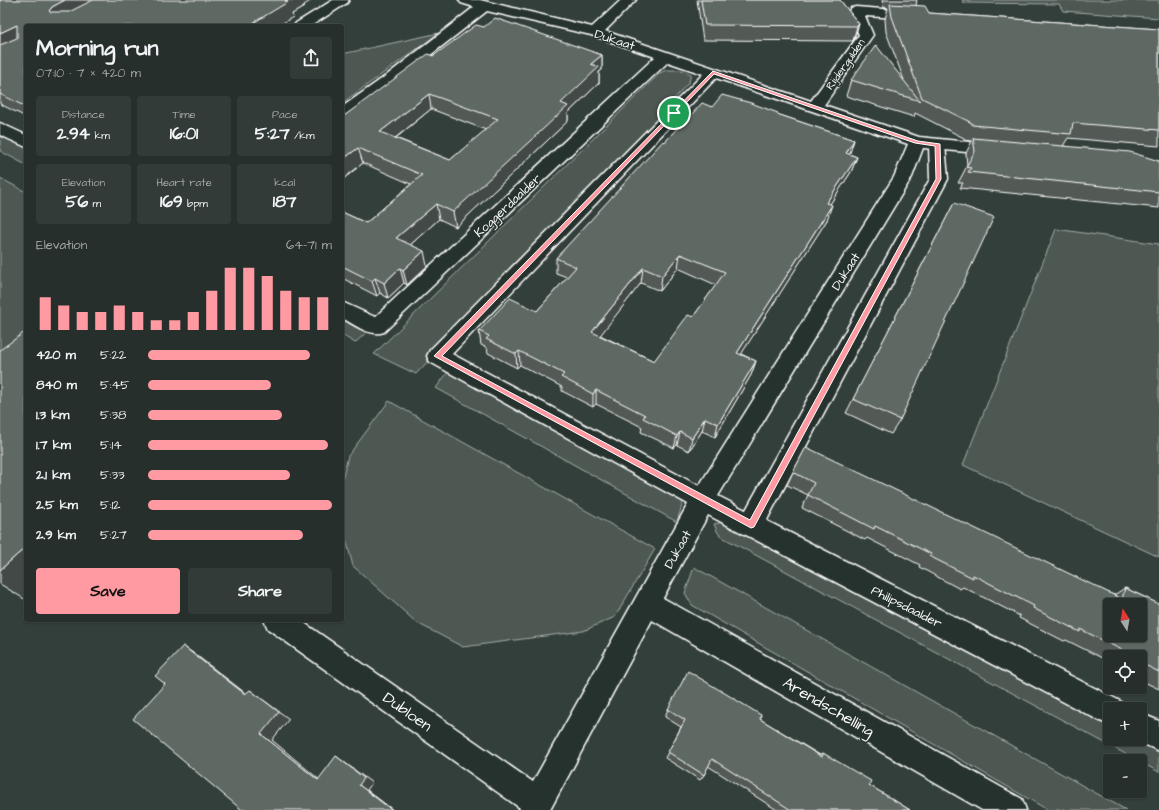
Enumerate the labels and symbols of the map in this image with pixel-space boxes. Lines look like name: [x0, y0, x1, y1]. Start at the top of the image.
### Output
street label: Dukaat: [592, 25, 638, 55]
street label: Rijdergulden: [822, 35, 870, 93]
pin: [657, 96, 691, 130]
street label: Koggerdaalder: [470, 170, 546, 242]
street label: Dukaat: [827, 249, 865, 294]
street label: Dukaat: [660, 526, 696, 572]
street label: Philipsdaalder: [868, 581, 945, 632]
north arrow: [1103, 598, 1147, 642]
street label: Arendschelling: [778, 672, 878, 743]
street label: Dubloen: [378, 687, 437, 737]

